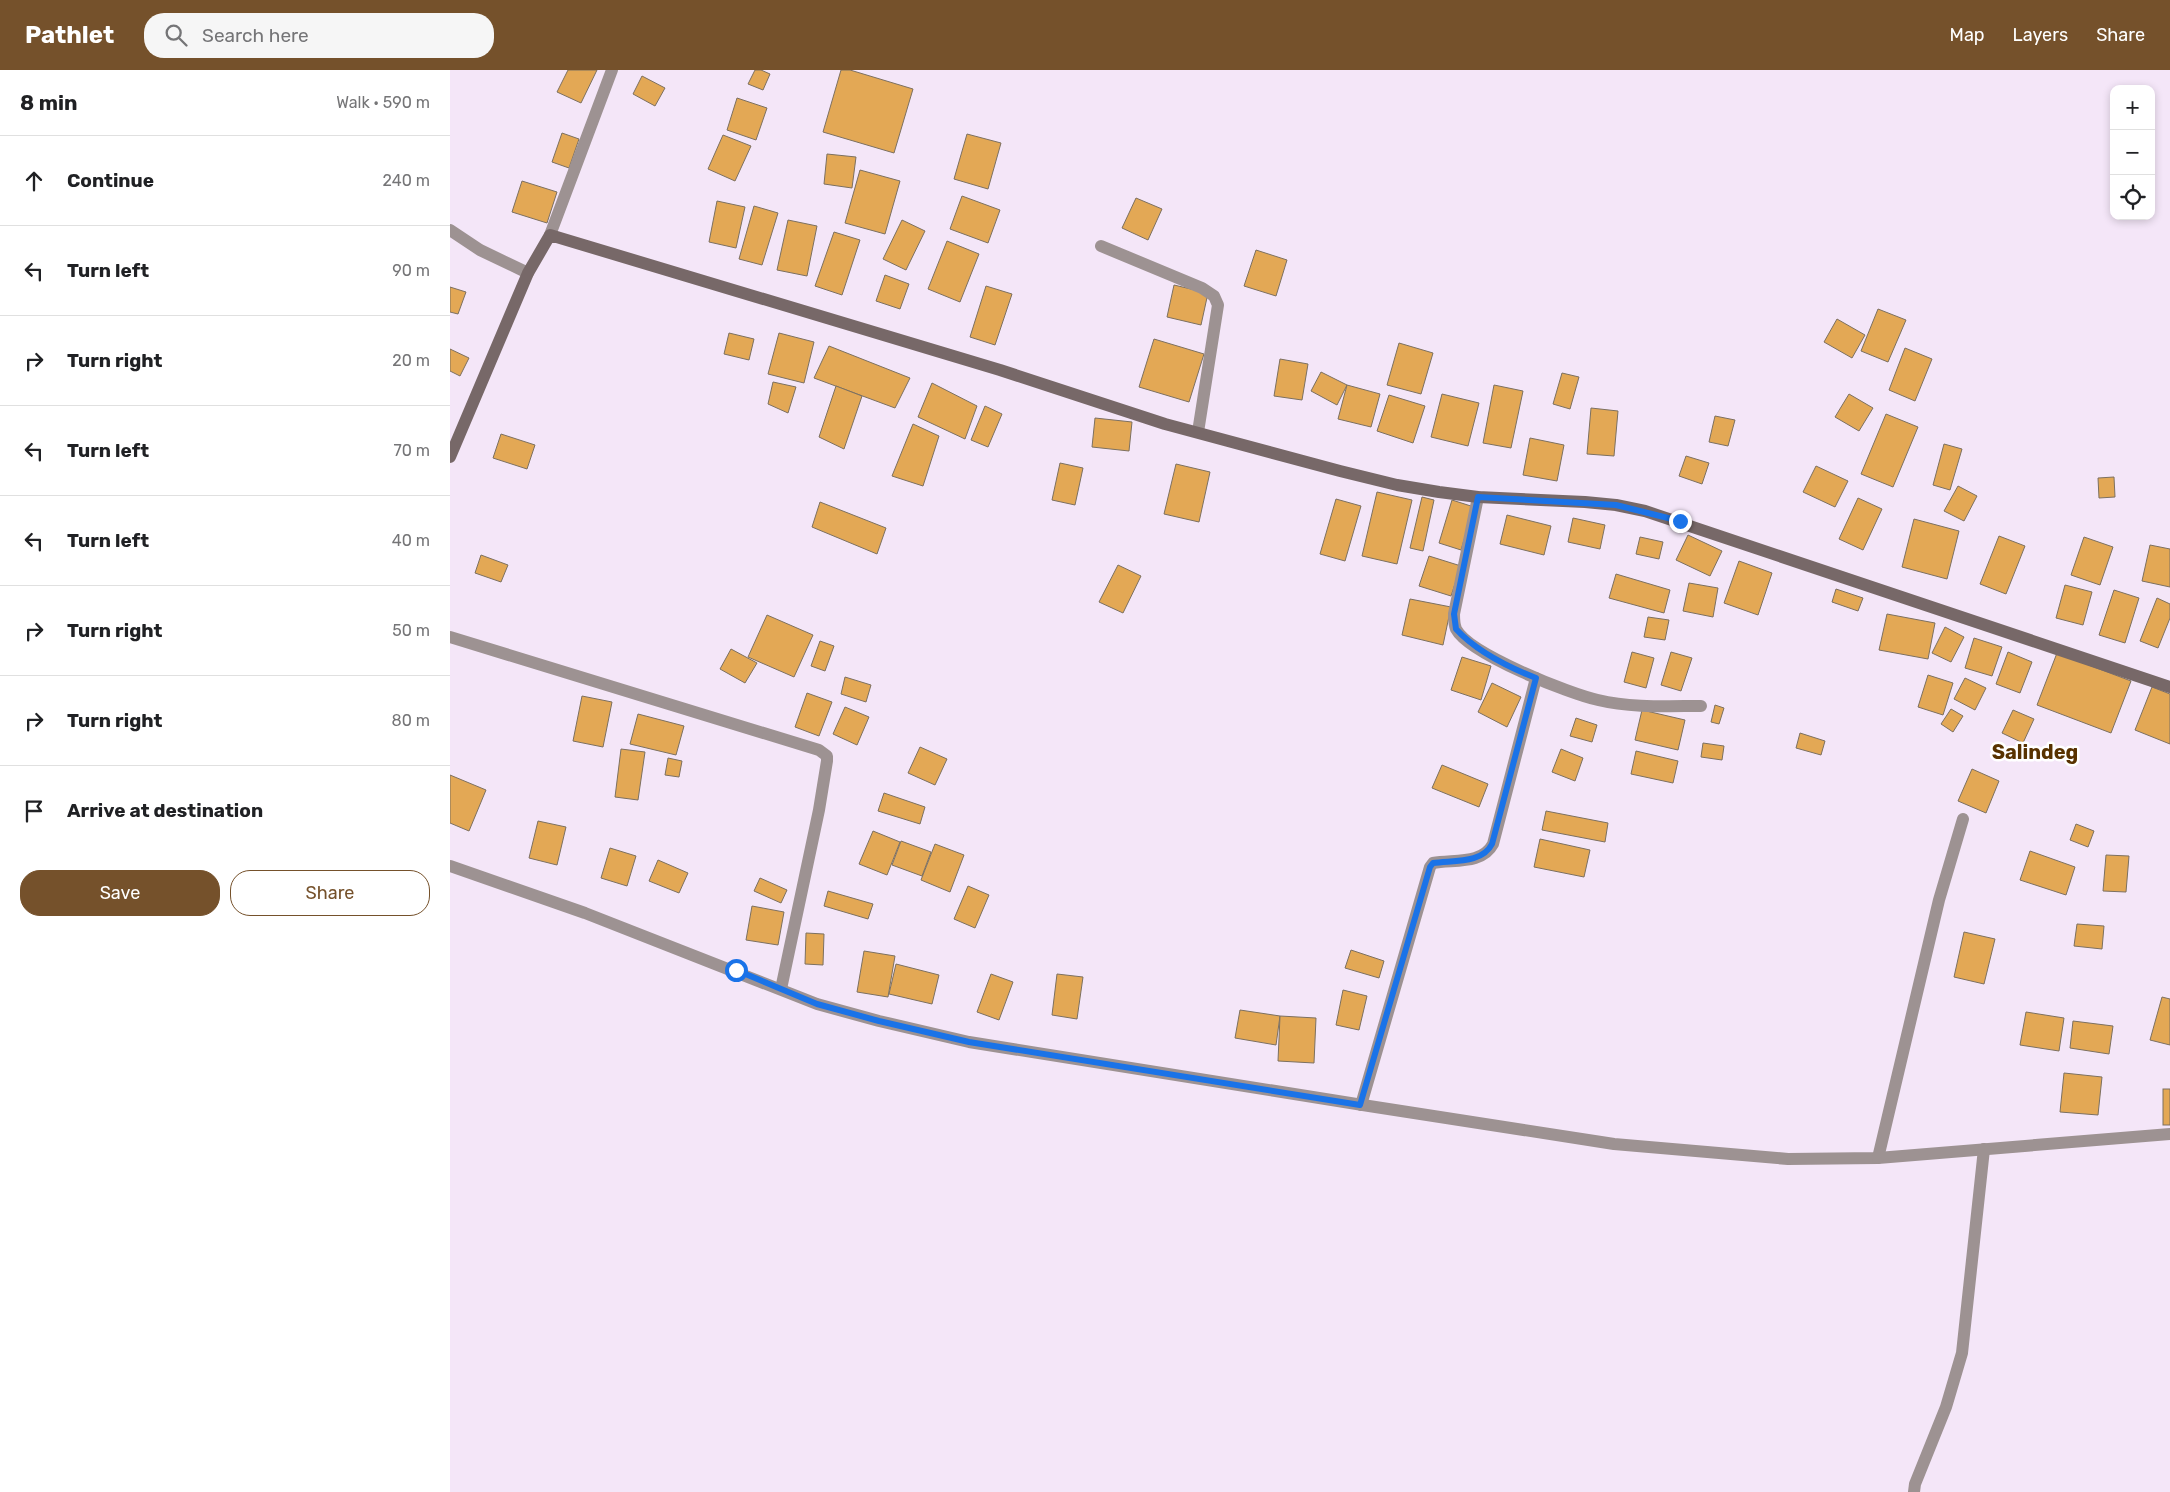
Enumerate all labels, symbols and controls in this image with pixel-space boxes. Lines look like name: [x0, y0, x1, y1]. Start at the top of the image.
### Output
search box: [144, 13, 494, 58]
text: Pathlet: [25, 21, 114, 49]
icon: search: [162, 21, 190, 49]
text: Search here: [202, 24, 309, 47]
text: Map: [1950, 24, 1985, 46]
text: Layers: [2013, 24, 2068, 46]
text: Share: [2096, 24, 2145, 46]
map controls: [2110, 85, 2155, 220]
button: +: [2110, 85, 2155, 130]
text: 8 min: [20, 90, 77, 115]
text: Walk · 590 m: [336, 93, 430, 112]
button: −: [2110, 130, 2155, 175]
icon: ahead: [20, 167, 48, 195]
text: Continue: [67, 169, 154, 192]
text: 240 m: [383, 171, 430, 190]
button: locate: [2110, 175, 2155, 220]
icon: left: [20, 257, 48, 285]
text: Turn left: [67, 259, 149, 282]
text: 90 m: [392, 261, 430, 280]
icon: right: [20, 347, 48, 375]
text: Turn right: [67, 349, 162, 372]
text: 20 m: [392, 351, 430, 370]
icon: left: [20, 437, 48, 465]
text: Turn left: [67, 439, 149, 462]
text: 70 m: [393, 441, 430, 460]
route end: [1669, 510, 1692, 533]
icon: left: [20, 527, 48, 555]
text: Turn left: [67, 529, 149, 552]
text: 40 m: [392, 531, 430, 550]
icon: right: [20, 617, 48, 645]
text: Turn right: [67, 619, 162, 642]
text: 50 m: [392, 621, 430, 640]
icon: right: [20, 707, 48, 735]
text: Turn right: [67, 709, 162, 732]
text: 80 m: [392, 711, 430, 730]
district label: Salindeg: [1992, 740, 2078, 764]
icon: arrive: [20, 797, 48, 825]
text: Arrive at destination: [67, 799, 263, 822]
button: Save: [20, 870, 220, 916]
button: Share: [230, 870, 430, 916]
route start: [725, 959, 748, 982]

